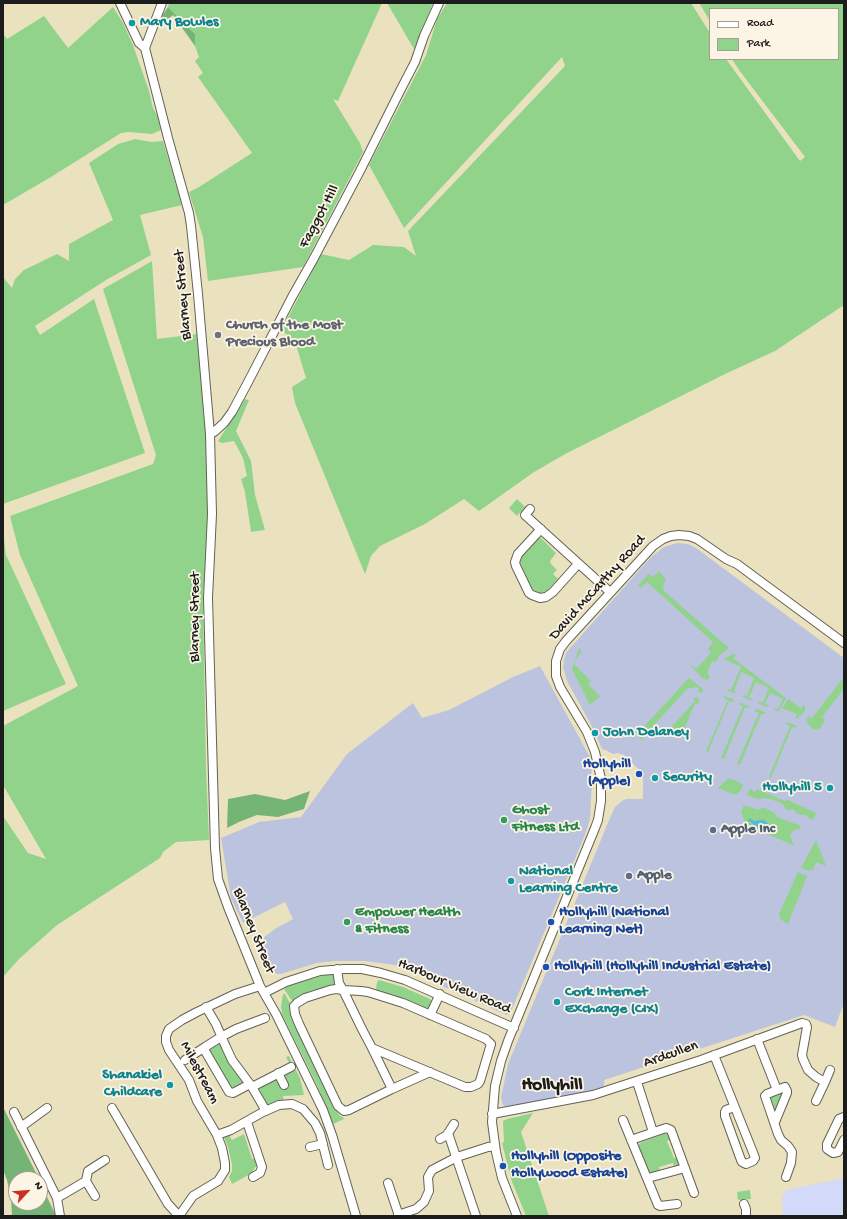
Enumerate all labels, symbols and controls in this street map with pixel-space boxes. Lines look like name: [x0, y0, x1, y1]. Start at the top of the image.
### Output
legend: [709, 8, 839, 60]
place label: Mary Bowles: [140, 14, 219, 32]
text: Road: [747, 17, 773, 31]
marker: Mary Bowles: [127, 18, 137, 28]
text: Park: [747, 37, 770, 51]
street label: Faggot Hill: [296, 182, 344, 252]
street label: Blarney Street: [171, 249, 197, 341]
place label: Church of the Most Precious Blood: [226, 317, 342, 352]
marker: Church of the Most Precious Blood: [213, 330, 223, 340]
street label: David McCarthy Road: [546, 532, 650, 644]
street label: Blarney Street: [187, 572, 205, 662]
place label: John Delaney: [603, 724, 689, 742]
marker: John Delaney: [590, 728, 600, 738]
place label: Hollyhill (Apple): [583, 756, 631, 791]
marker: Hollyhill (Apple): [634, 769, 644, 779]
place label: Security: [663, 769, 712, 787]
marker: Security: [650, 773, 660, 783]
place label: Hollyhill 5: [762, 779, 822, 797]
marker: Hollyhill 5: [825, 783, 835, 793]
place label: Ghost Fitness Ltd: [512, 802, 579, 837]
marker: Ghost Fitness Ltd: [499, 815, 509, 825]
place label: Apple Inc: [721, 821, 775, 839]
marker: Apple Inc: [708, 825, 718, 835]
place label: National Learning Centre: [519, 863, 618, 898]
place label: Apple: [637, 867, 672, 885]
marker: Apple: [624, 871, 634, 881]
marker: National Learning Centre: [506, 876, 516, 886]
street label: Blarney Street: [228, 886, 278, 976]
place label: Empower Health & Fitness: [355, 904, 461, 939]
place label: Hollyhill (National Learning Net): [559, 904, 669, 939]
marker: Empower Health & Fitness: [342, 917, 352, 927]
marker: Hollyhill (National Learning Net): [546, 917, 556, 927]
street label: Harbour View Road: [395, 955, 513, 1019]
place label: Hollyhill (Hollyhill Industrial Estate): [554, 958, 771, 976]
marker: Hollyhill (Hollyhill Industrial Estate): [541, 962, 551, 972]
place label: Cork Internet Exchange (CIX): [565, 984, 659, 1019]
marker: Cork Internet Exchange (CIX): [552, 997, 562, 1007]
street label: Ardcullen: [641, 1037, 701, 1073]
street label: Milestream: [175, 1039, 223, 1107]
place label: Shanakiel Childcare: [102, 1067, 162, 1102]
district label: Hollyhill: [521, 1075, 583, 1097]
marker: Shanakiel Childcare: [165, 1080, 175, 1090]
place label: Hollyhill (Opposite Hollywood Estate): [511, 1148, 628, 1183]
marker: Hollyhill (Opposite Hollywood Estate): [498, 1161, 508, 1171]
north arrow: [8, 1171, 48, 1211]
text: N: [31, 1180, 45, 1192]

